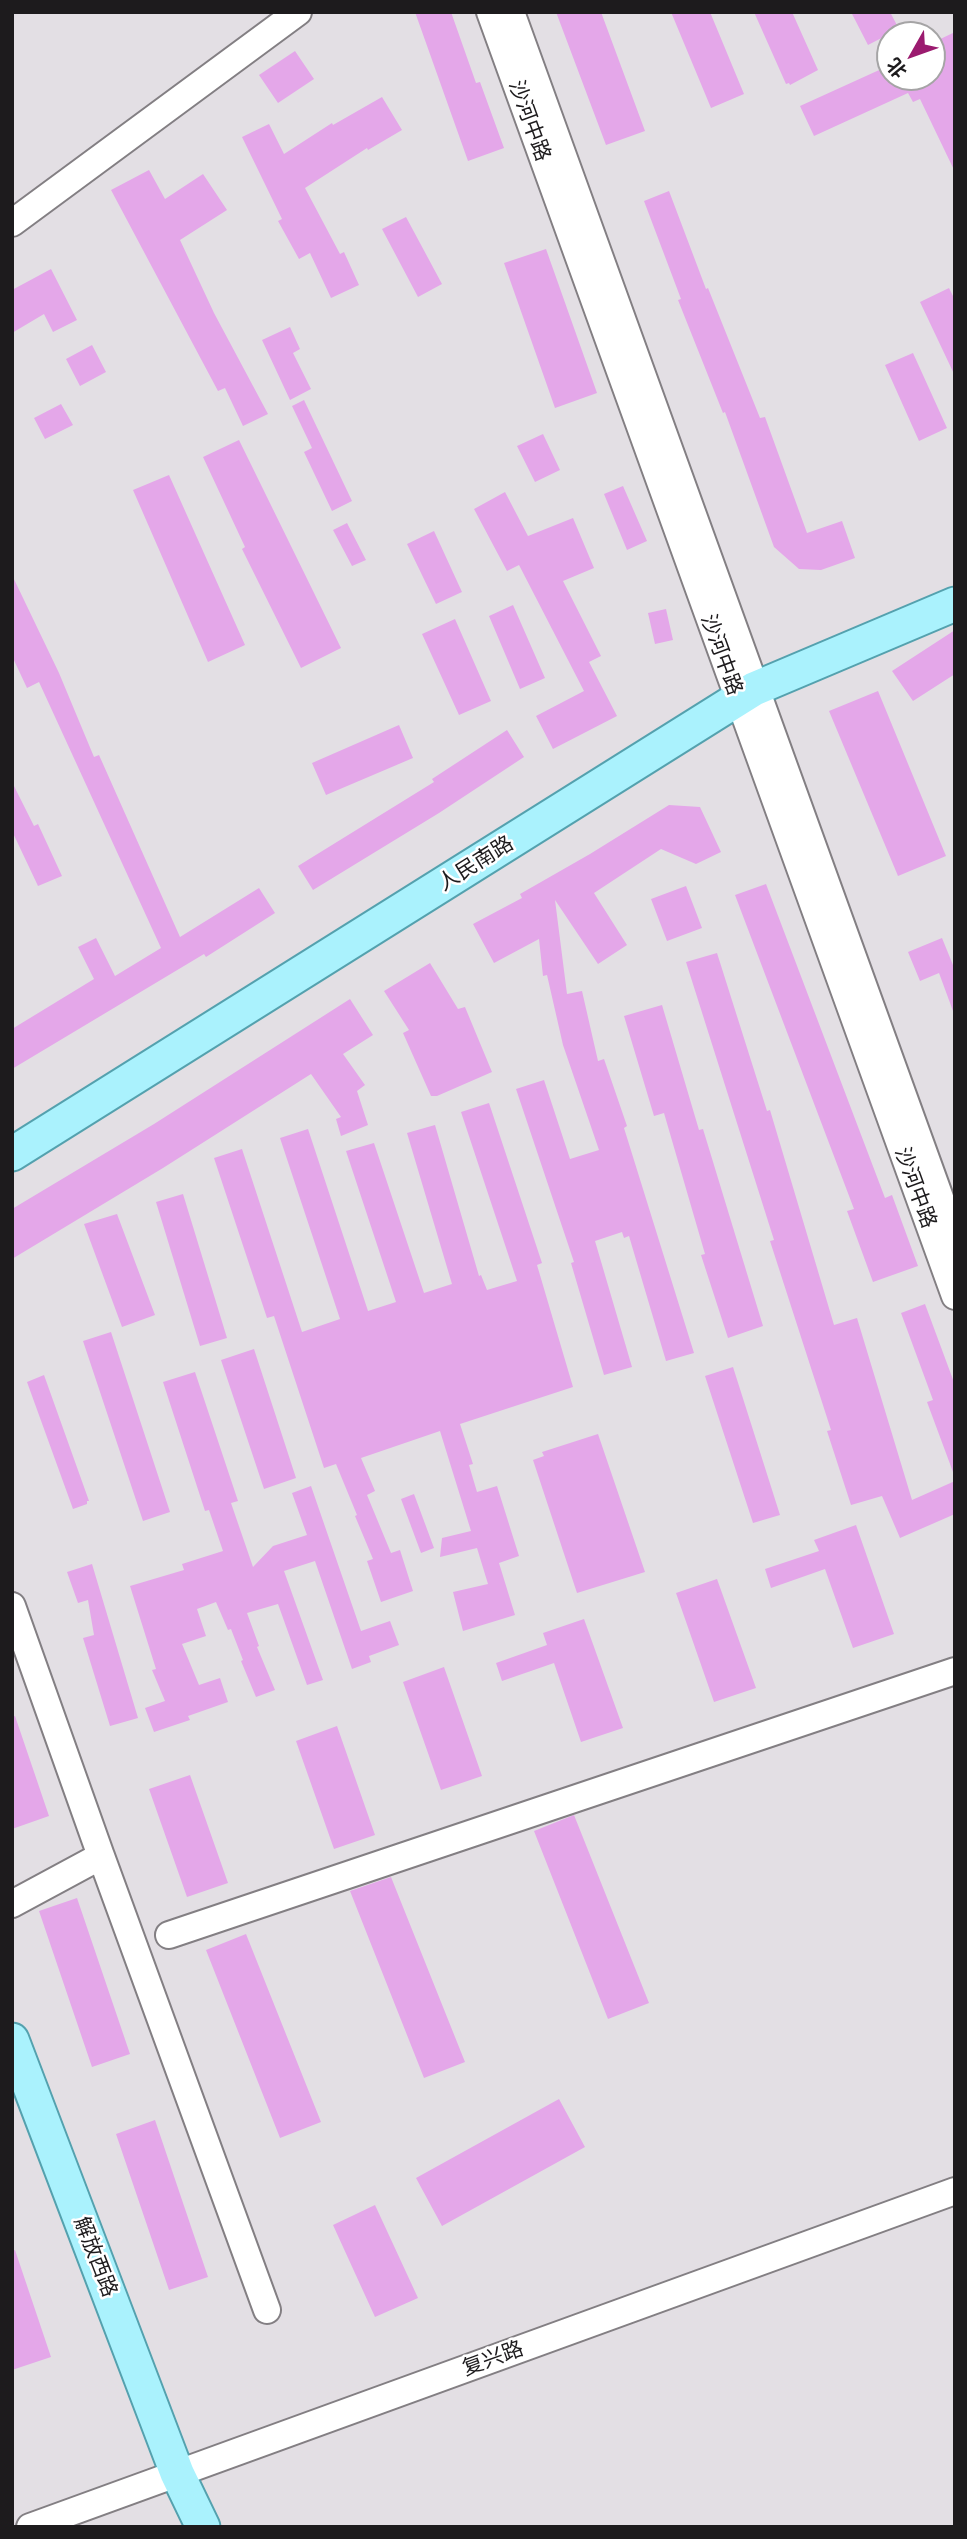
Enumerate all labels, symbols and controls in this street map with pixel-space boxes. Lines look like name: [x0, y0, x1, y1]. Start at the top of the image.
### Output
north arrow: [876, 21, 946, 91]
text: 北: [881, 53, 912, 83]
street label: 沙河中路: [503, 77, 555, 165]
street label: 沙河中路: [695, 611, 747, 699]
street label: 人民南路: [434, 831, 518, 897]
street label: 沙河中路: [889, 1144, 941, 1232]
street label: 解放西路: [68, 2213, 122, 2301]
street label: 复兴路: [459, 2336, 527, 2382]

